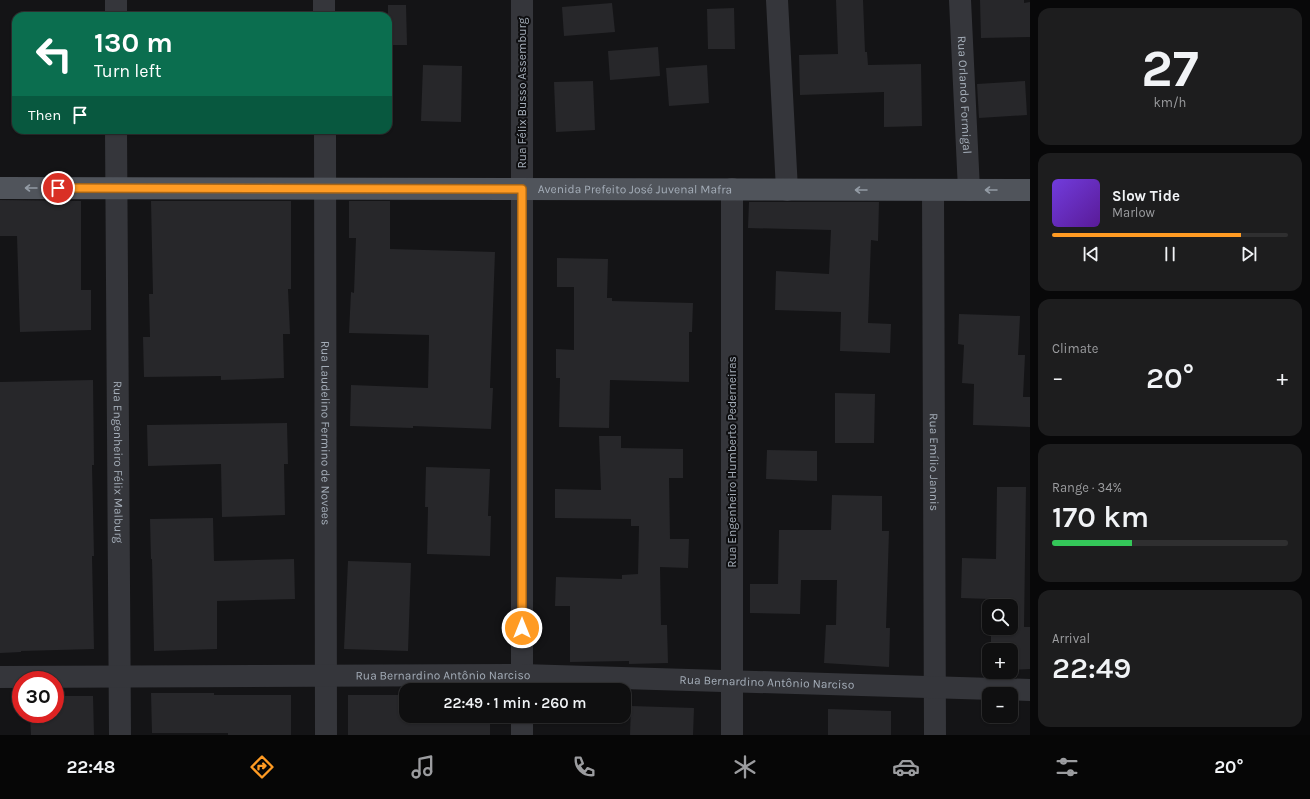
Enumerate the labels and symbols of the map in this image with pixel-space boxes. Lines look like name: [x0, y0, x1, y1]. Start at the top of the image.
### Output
street label: Rua Félix Busso Assemburg: [515, 17, 529, 169]
street label: Rua Orlando Formigal: [955, 35, 974, 154]
pin: [41, 171, 75, 205]
street label: Avenida Prefeito José Juvenal Mafra: [538, 182, 732, 196]
one-way arrow: [25, 184, 38, 192]
one-way arrow: [855, 186, 868, 194]
one-way arrow: [985, 186, 998, 194]
street label: Rua Laudelino Fermino de Novaes: [318, 341, 333, 525]
street label: Rua Engenheiro Humberto Pederneiras: [725, 356, 739, 568]
street label: Rua Engenheiro Félix Malburg: [111, 381, 126, 544]
street label: Rua Emílio Jannis: [927, 413, 941, 511]
position arrow: [501, 607, 543, 649]
street label: Rua Bernardino Antônio Narciso: [355, 668, 531, 683]
speed limit sign: 30: [12, 671, 64, 723]
street label: Rua Bernardino Antônio Narciso: [679, 673, 855, 692]

